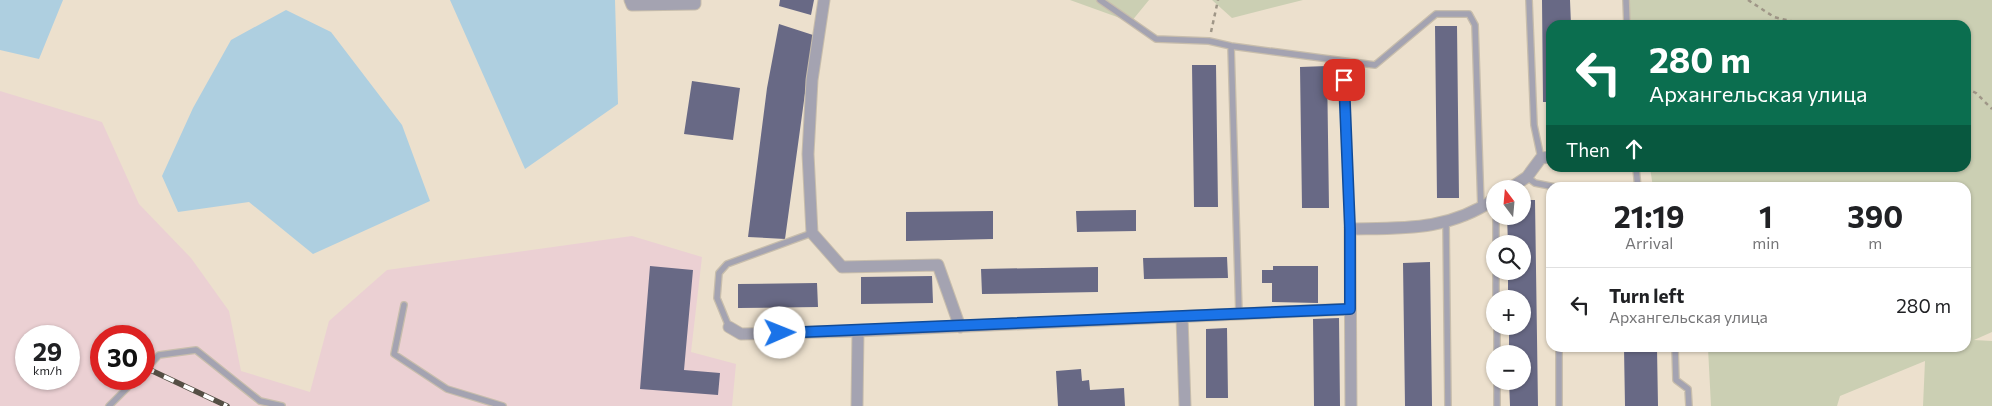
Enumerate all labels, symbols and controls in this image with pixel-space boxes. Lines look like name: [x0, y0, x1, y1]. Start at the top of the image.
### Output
text: 280 m: [1649, 37, 1751, 80]
icon: left: [1566, 40, 1631, 105]
pin: [1323, 59, 1365, 101]
icon: arrive: [1330, 66, 1358, 94]
text: Архангельская улица: [1649, 80, 1867, 107]
icon: ahead: [1620, 135, 1648, 163]
text: Then: [1566, 138, 1610, 161]
north arrow: [1486, 180, 1531, 225]
map controls: [1486, 180, 1531, 390]
text: 21:19: [1614, 197, 1684, 234]
text: 1: [1759, 197, 1773, 234]
text: 390: [1847, 197, 1903, 234]
text: Arrival: [1625, 233, 1673, 252]
text: min: [1752, 233, 1779, 252]
text: m: [1868, 233, 1882, 252]
button: search: [1486, 235, 1531, 280]
text: Turn left: [1609, 284, 1684, 307]
button: +: [1486, 290, 1531, 335]
icon: left: [1566, 291, 1594, 319]
text: 280 m: [1896, 294, 1951, 317]
position arrow: [753, 306, 805, 358]
text: Архангельская улица: [1609, 307, 1768, 326]
speed limit sign: 30: [90, 325, 155, 390]
text: 29: [33, 336, 62, 366]
button: −: [1486, 345, 1531, 390]
text: km/h: [33, 363, 62, 377]

